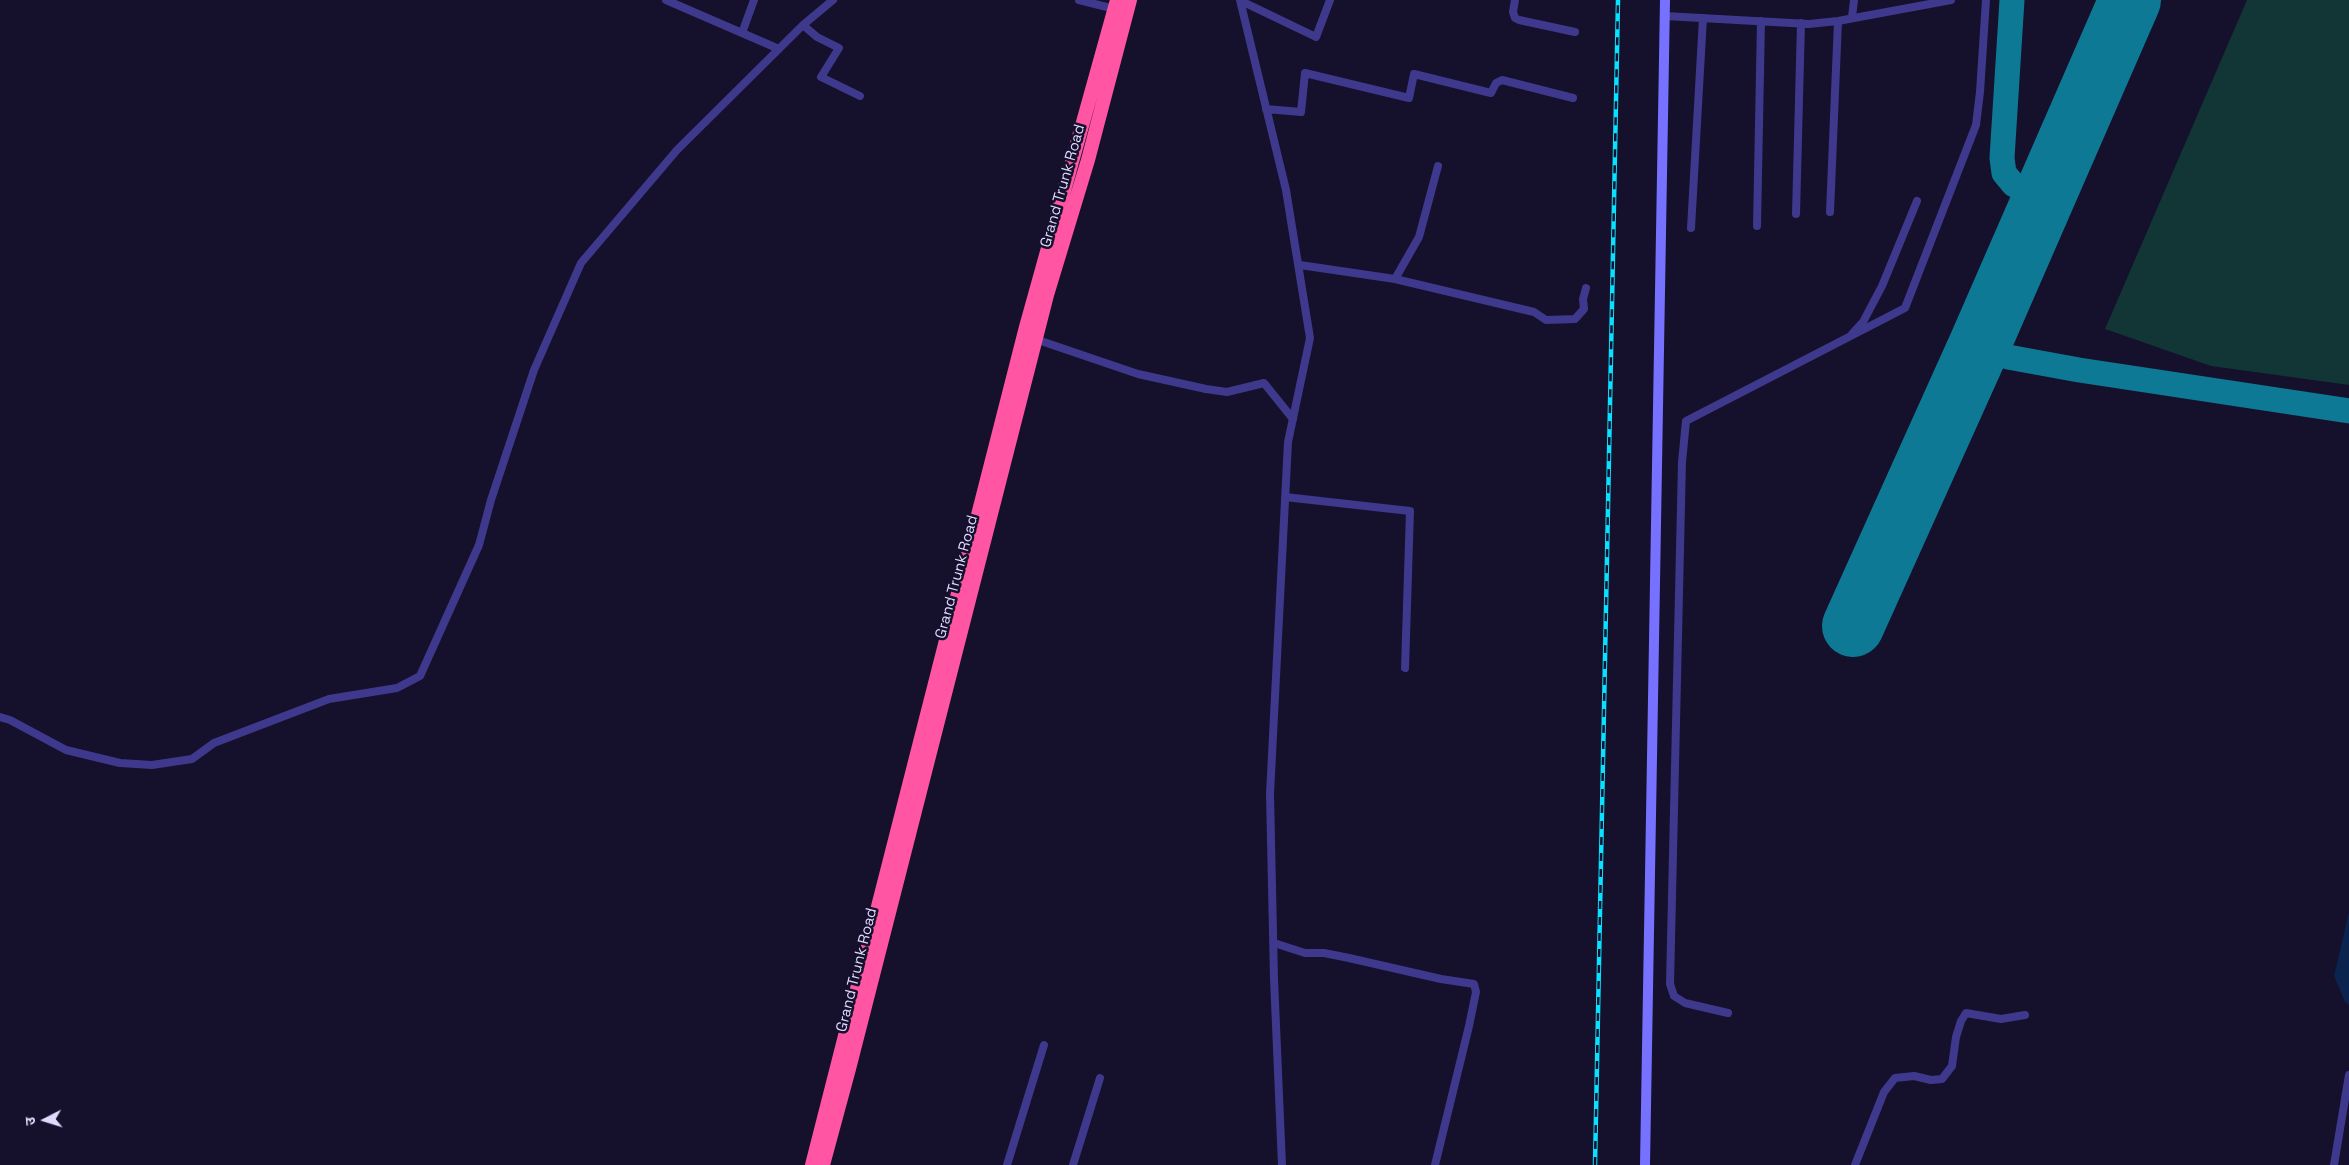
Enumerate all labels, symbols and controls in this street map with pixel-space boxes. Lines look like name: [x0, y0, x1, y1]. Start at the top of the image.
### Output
street label: Grand Trunk Road: [1037, 122, 1089, 250]
street label: Grand Trunk Road: [932, 513, 982, 641]
street label: Grand Trunk Road: [833, 906, 881, 1034]
north arrow: [20, 1095, 70, 1145]
text: उ: [21, 1116, 39, 1126]

